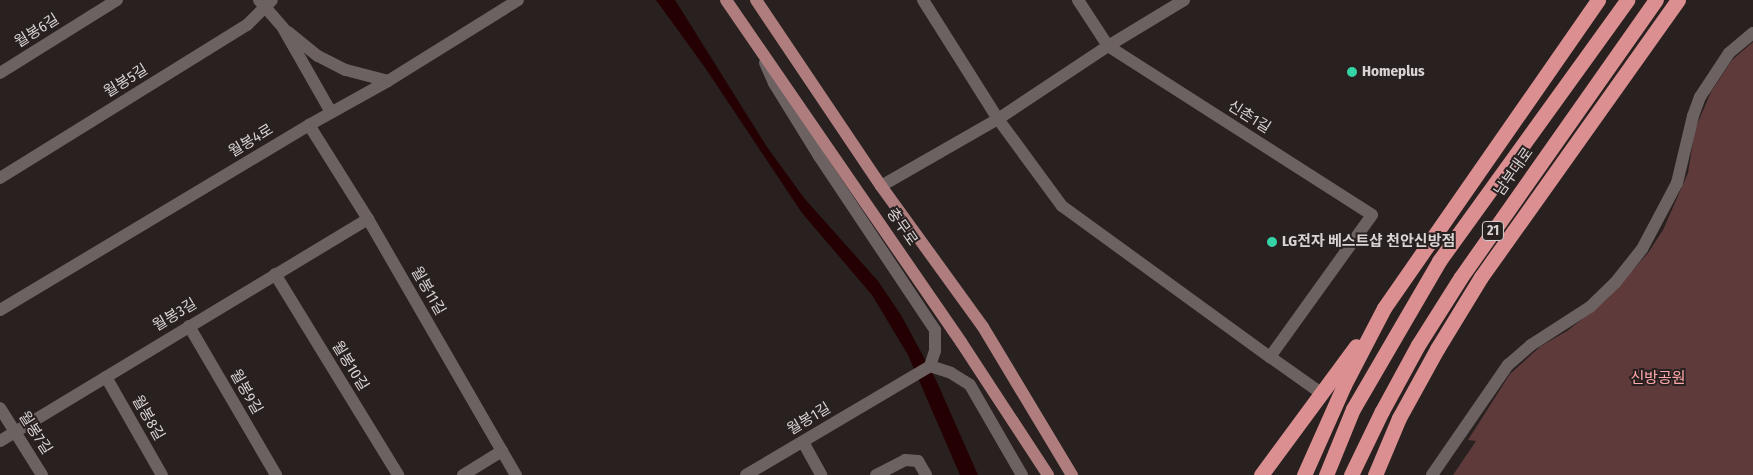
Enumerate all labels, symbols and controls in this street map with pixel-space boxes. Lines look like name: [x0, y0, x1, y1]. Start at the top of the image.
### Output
street label: 월봉6길: [12, 10, 62, 52]
street label: 월봉5길: [101, 61, 151, 101]
place label: Homeplus: [1362, 63, 1425, 81]
marker: Homeplus: [1346, 66, 1358, 78]
street label: 신촌1길: [1224, 97, 1274, 137]
street label: 월봉4로: [226, 121, 276, 161]
street label: 남부대로: [1491, 144, 1537, 200]
street label: 충무로: [883, 205, 921, 249]
road number: 21: [1482, 220, 1504, 242]
place label: LG전자 베스트샵 천안신방점: [1282, 233, 1455, 251]
marker: LG전자 베스트샵 천안신방점: [1266, 236, 1278, 248]
street label: 월봉11길: [407, 264, 449, 318]
street label: 월봉3길: [150, 295, 200, 335]
street label: 월봉10길: [328, 338, 372, 394]
street label: 월봉9길: [226, 366, 266, 418]
park label: 신방공원: [1630, 370, 1686, 388]
street label: 월봉8길: [128, 392, 168, 444]
street label: 월봉1길: [784, 399, 834, 439]
street label: 월봉7길: [15, 408, 55, 458]

